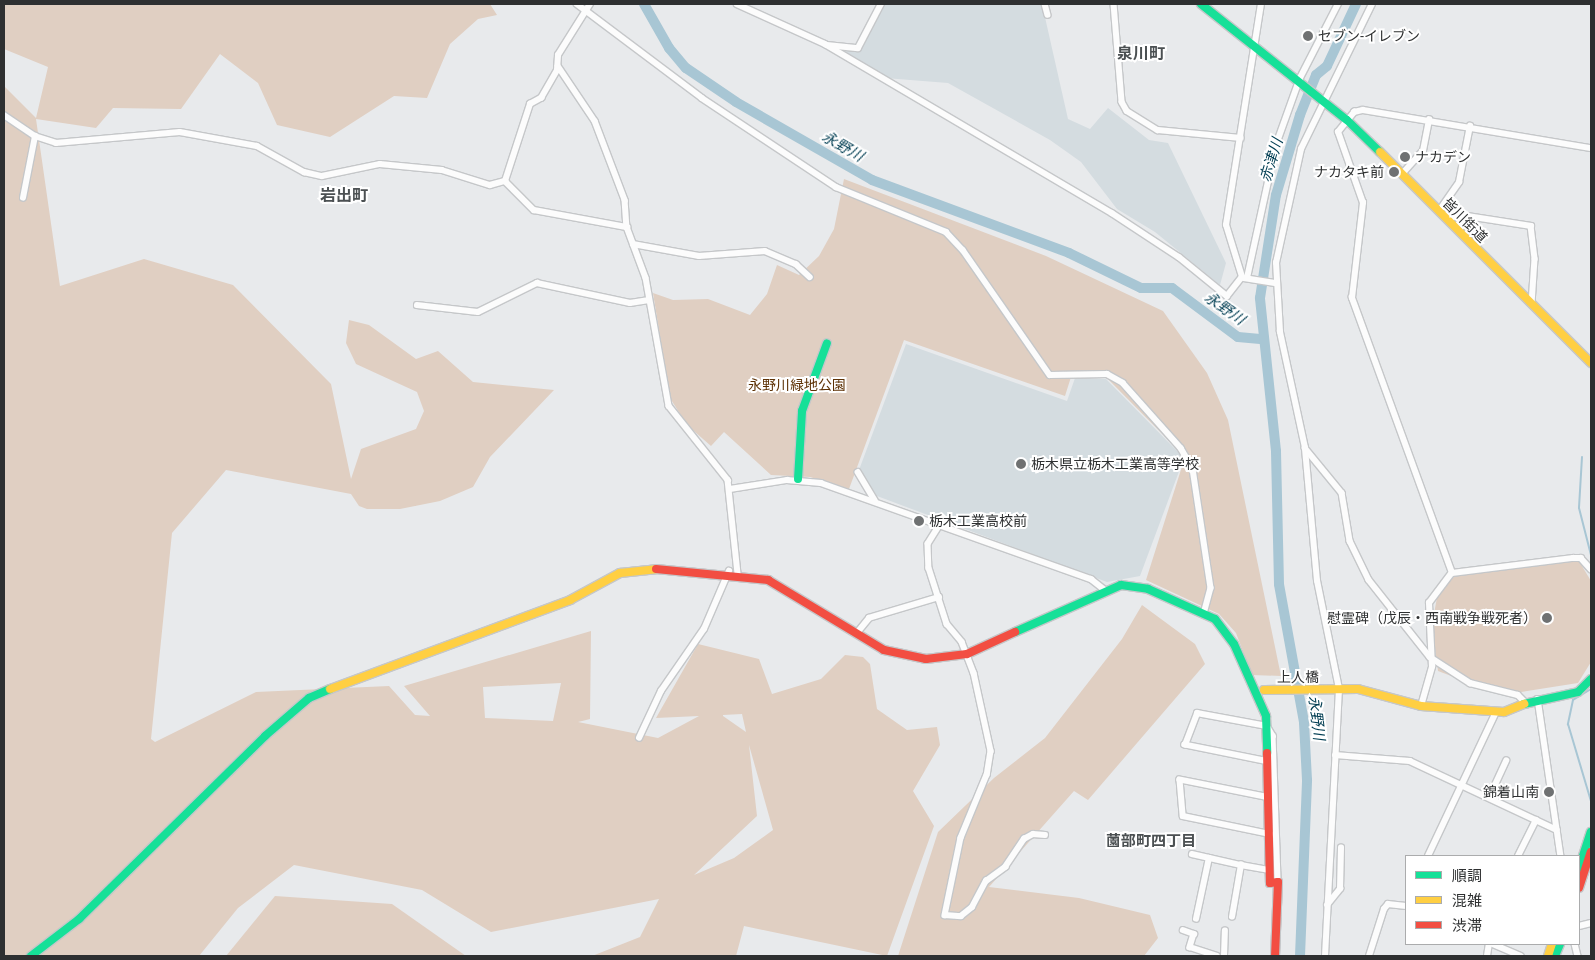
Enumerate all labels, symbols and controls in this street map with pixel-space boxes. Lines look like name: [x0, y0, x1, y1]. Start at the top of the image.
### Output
place label: セブン-イレブン: [1318, 28, 1420, 44]
marker: セブン-イレブン: [1302, 30, 1314, 42]
district label: 泉川町: [1117, 43, 1165, 63]
water label: 永野川: [819, 127, 867, 165]
water label: 赤津川: [1256, 136, 1286, 184]
place label: ナカデン: [1415, 149, 1471, 165]
marker: ナカデン: [1399, 151, 1411, 163]
place label: ナカタキ前: [1314, 164, 1384, 180]
marker: ナカタキ前: [1388, 166, 1400, 178]
district label: 岩出町: [320, 185, 368, 205]
street label: 皆川街道: [1439, 194, 1491, 246]
water label: 永野川: [1201, 288, 1249, 328]
park label: 永野川緑地公園: [748, 377, 846, 393]
place label: 栃木県立栃木工業高等学校: [1031, 456, 1199, 472]
marker: 栃木県立栃木工業高等学校: [1015, 458, 1027, 470]
place label: 栃木工業高校前: [929, 513, 1027, 529]
marker: 栃木工業高校前: [913, 515, 925, 527]
place label: 慰霊碑（戊辰・西南戦争戦死者）: [1327, 610, 1537, 626]
marker: 慰霊碑（戊辰・西南戦争戦死者）: [1541, 612, 1553, 624]
street label: 上人橋: [1277, 669, 1319, 685]
water label: 永野川: [1305, 695, 1329, 741]
place label: 錦着山南: [1483, 784, 1539, 800]
marker: 錦着山南: [1543, 786, 1555, 798]
district label: 薗部町四丁目: [1106, 832, 1196, 850]
legend: [1405, 855, 1580, 945]
text: 順調: [1452, 867, 1482, 884]
text: 混雑: [1452, 892, 1482, 909]
text: 渋滞: [1452, 917, 1482, 934]

